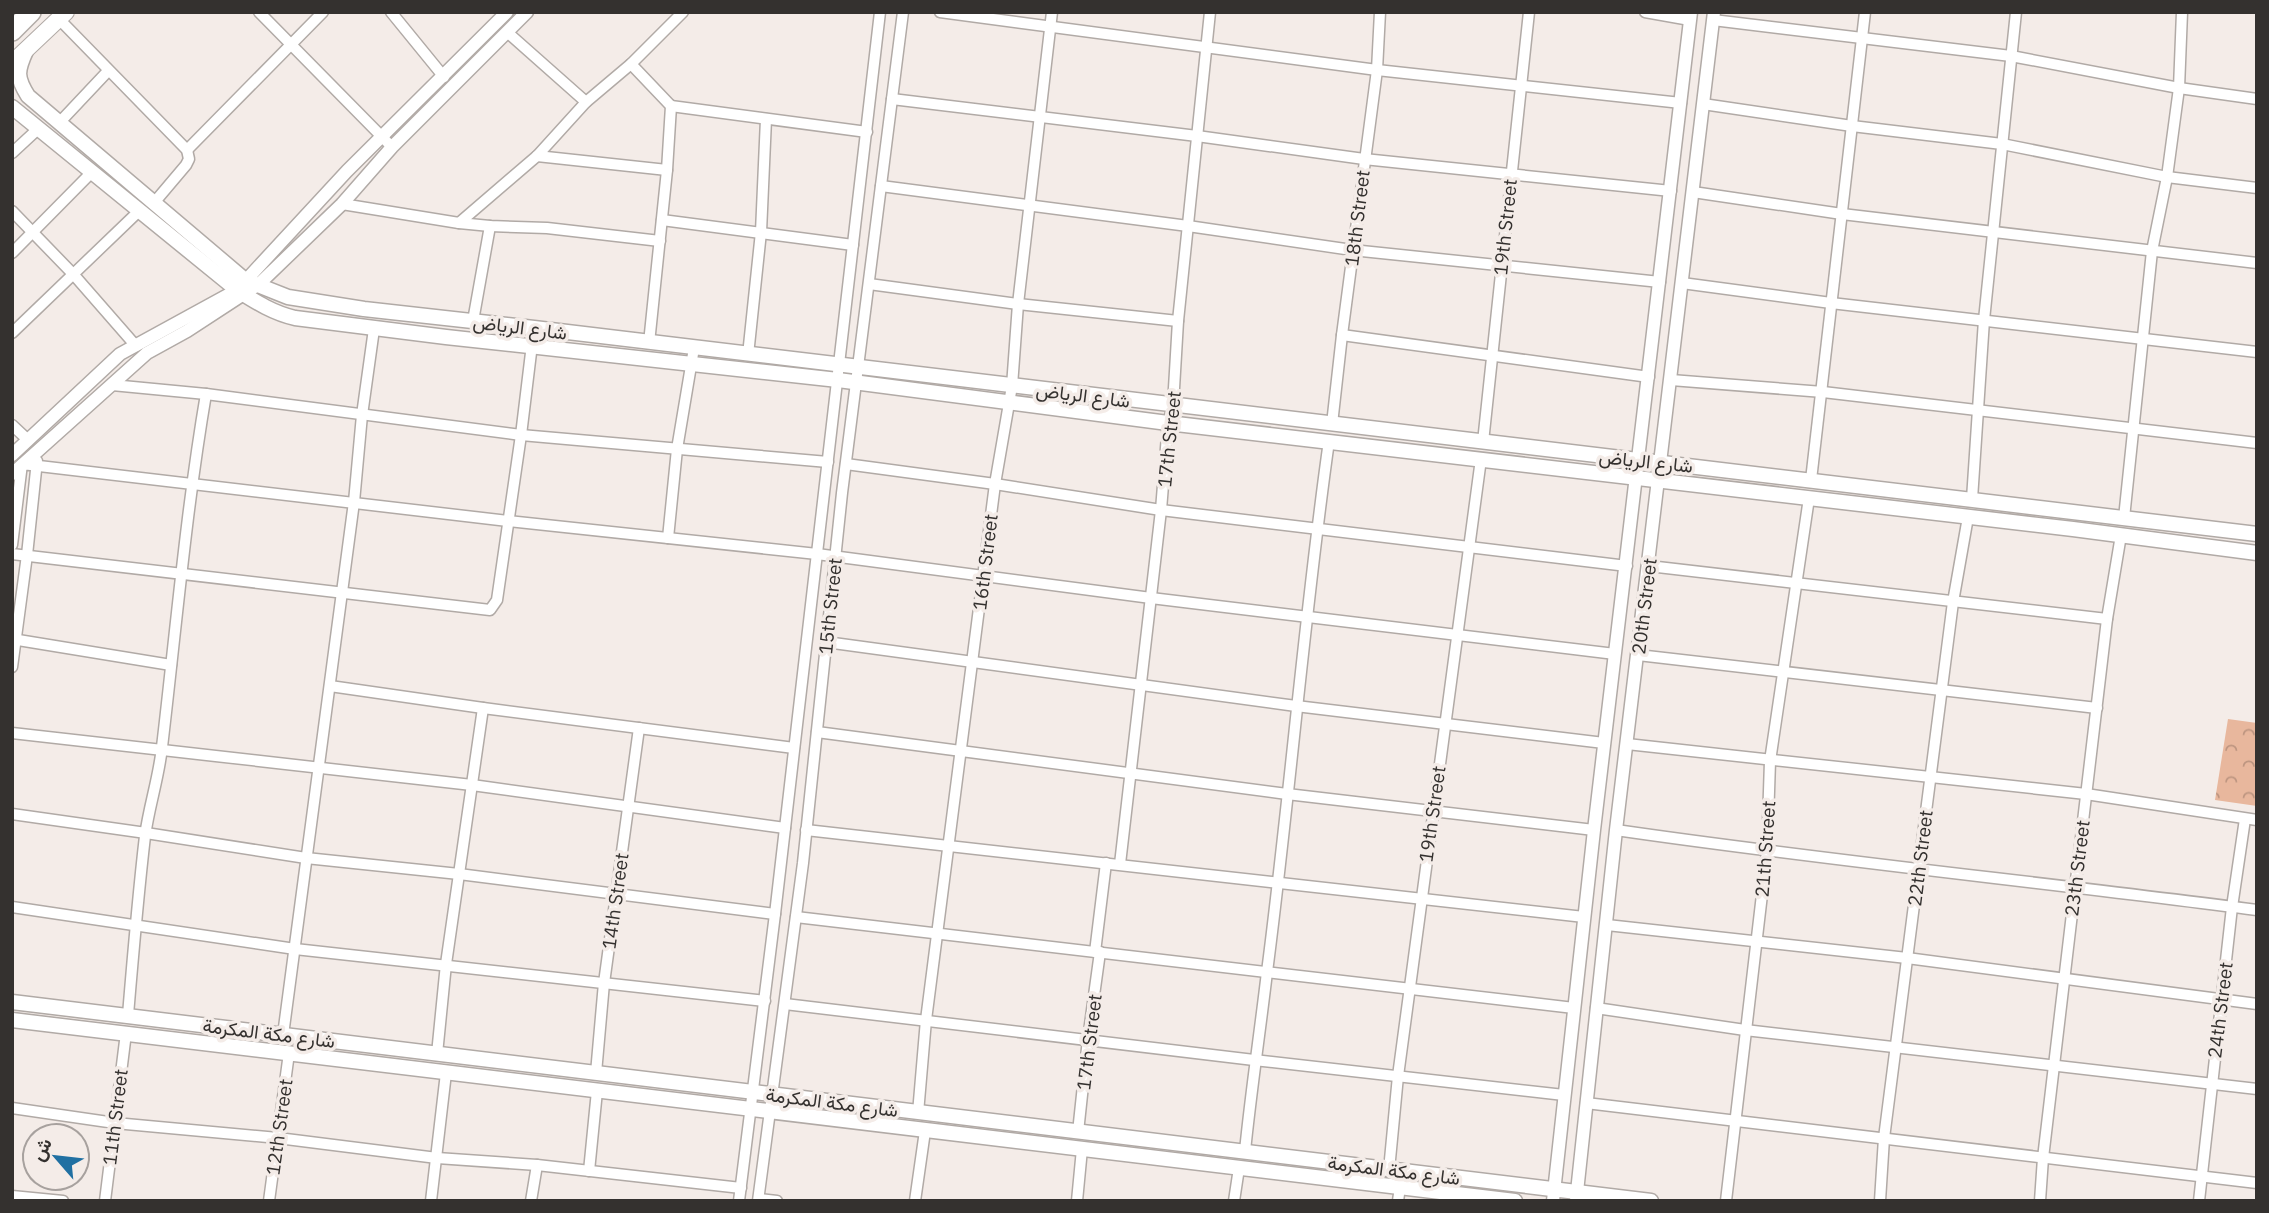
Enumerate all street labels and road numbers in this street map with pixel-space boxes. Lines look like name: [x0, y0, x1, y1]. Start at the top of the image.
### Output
street label: 18th Street: [1339, 168, 1375, 268]
street label: 19th Street: [1488, 178, 1522, 276]
street label: شارع الرياض: [472, 309, 568, 346]
street label: شارع الرياض: [1035, 377, 1131, 414]
street label: 17th Street: [1152, 390, 1186, 488]
street label: شارع الرياض: [1598, 444, 1694, 479]
street label: 16th Street: [967, 512, 1003, 612]
street label: 20th Street: [1626, 556, 1662, 656]
street label: 15th Street: [813, 557, 847, 655]
street label: 19th Street: [1413, 764, 1451, 864]
street label: 21th Street: [1750, 800, 1780, 898]
street label: 22th Street: [1902, 808, 1938, 908]
street label: 23th Street: [2059, 818, 2095, 918]
street label: 14th Street: [596, 851, 634, 951]
street label: 24th Street: [2202, 960, 2238, 1060]
street label: 17th Street: [1071, 992, 1107, 1092]
street label: شارع مكة المكرمة: [201, 1013, 337, 1054]
street label: 11th Street: [97, 1067, 133, 1167]
street label: 12th Street: [260, 1077, 298, 1177]
street label: شارع مكة المكرمة: [764, 1082, 900, 1123]
street label: شارع مكة المكرمة: [1326, 1150, 1462, 1191]

